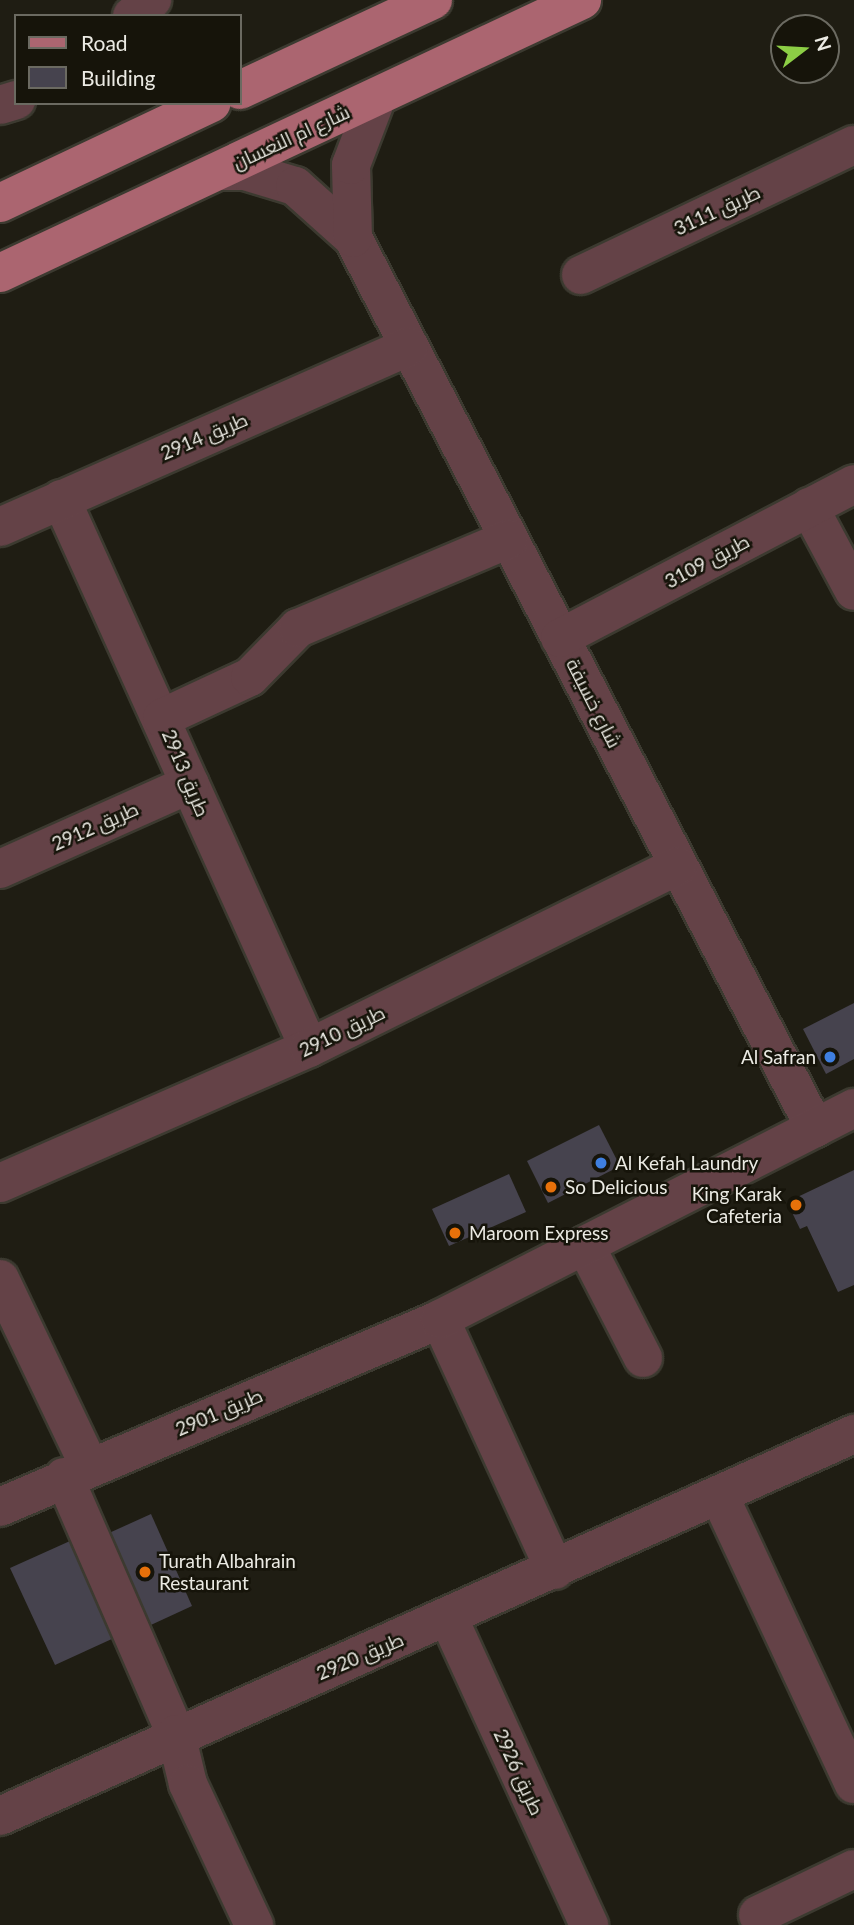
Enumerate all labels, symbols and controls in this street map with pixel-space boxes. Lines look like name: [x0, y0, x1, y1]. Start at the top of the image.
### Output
legend: [14, 14, 242, 105]
north arrow: [770, 14, 840, 84]
text: Road: [81, 30, 128, 55]
text: N: [811, 33, 837, 54]
text: Building: [81, 65, 156, 90]
street label: شارع ام النعسان: [229, 100, 353, 174]
street label: طريق 3111: [670, 180, 764, 240]
street label: طريق 2914: [157, 407, 251, 465]
street label: طريق 3109: [661, 529, 753, 593]
street label: شارع خسيفة: [562, 654, 626, 752]
street label: طريق 2913: [157, 726, 215, 820]
street label: طريق 2912: [48, 797, 142, 855]
street label: طريق 2910: [295, 1001, 389, 1061]
place label: Al Safran: [741, 1046, 816, 1068]
marker: Al Safran: [822, 1049, 838, 1065]
place label: Al Kefah Laundry: [615, 1152, 758, 1174]
marker: Al Kefah Laundry: [593, 1155, 609, 1171]
place label: So Delicious: [565, 1176, 668, 1198]
marker: So Delicious: [543, 1179, 559, 1195]
place label: King Karak Cafeteria: [692, 1183, 782, 1227]
marker: King Karak Cafeteria: [788, 1197, 804, 1213]
place label: Maroom Express: [469, 1222, 608, 1244]
marker: Maroom Express: [447, 1225, 463, 1241]
street label: طريق 2901: [172, 1383, 266, 1441]
place label: Turath Albahrain Restaurant: [159, 1550, 297, 1594]
marker: Turath Albahrain Restaurant: [137, 1564, 153, 1580]
street label: طريق 2920: [313, 1627, 407, 1685]
street label: طريق 2926: [489, 1725, 549, 1819]

